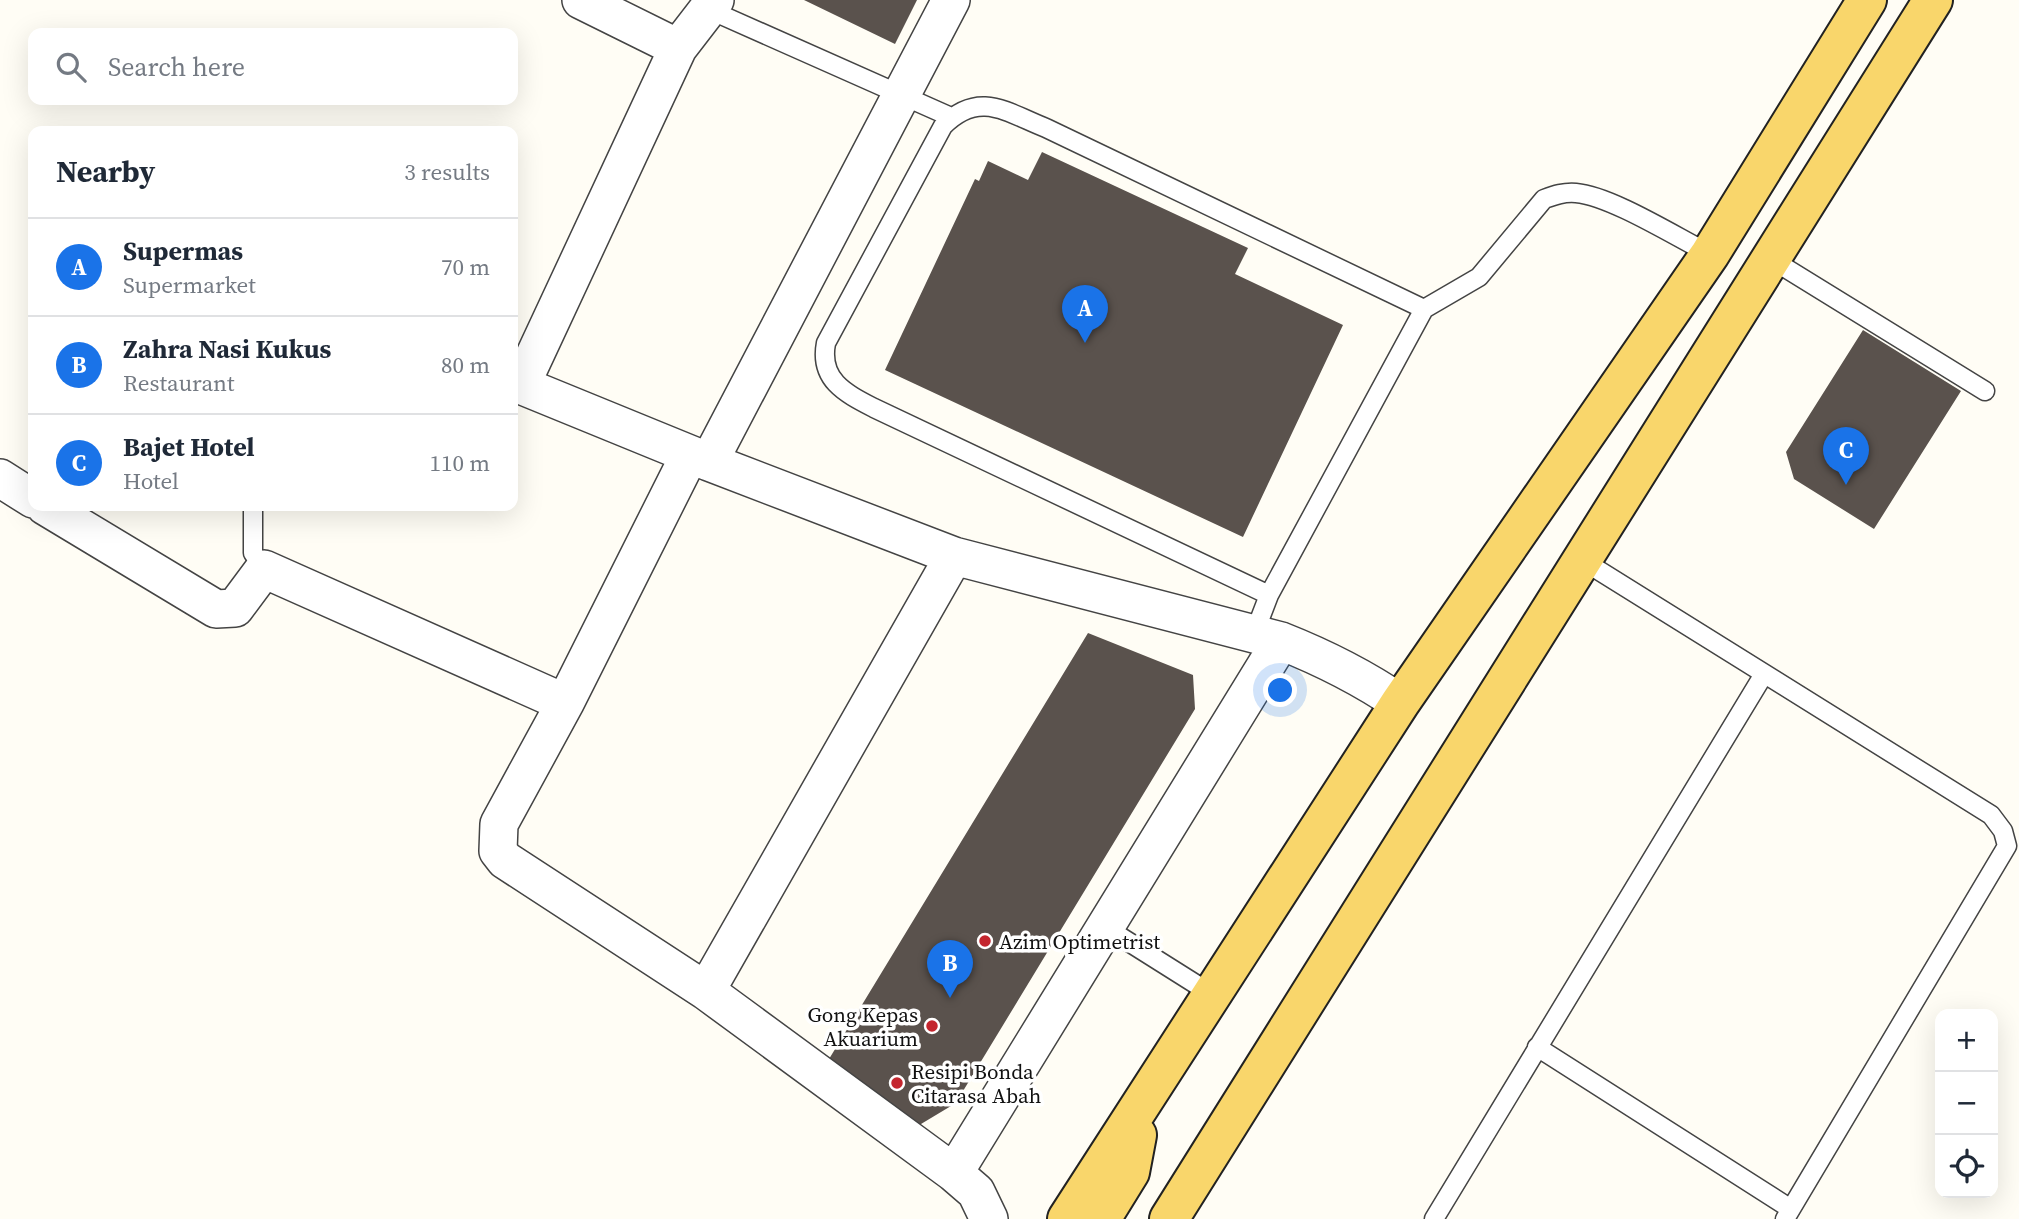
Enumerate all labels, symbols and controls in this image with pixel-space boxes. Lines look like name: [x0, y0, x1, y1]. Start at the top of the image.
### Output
search box: [28, 28, 518, 105]
icon: search: [52, 48, 90, 86]
text: Search here: [108, 49, 245, 85]
text: Nearby: [56, 151, 155, 192]
text: 3 results: [404, 156, 490, 188]
text: Supermas: [123, 233, 243, 269]
text: A: [71, 251, 87, 283]
text: 70 m: [441, 251, 490, 283]
text: Supermarket: [123, 269, 256, 301]
pin: A: [1062, 285, 1108, 343]
text: Zahra Nasi Kukus: [123, 331, 331, 367]
text: B: [72, 349, 86, 381]
text: 80 m: [441, 349, 490, 381]
text: Restaurant: [123, 367, 234, 399]
pin: C: [1823, 427, 1869, 485]
text: Bajet Hotel: [123, 429, 255, 465]
text: C: [72, 447, 86, 479]
text: 110 m: [429, 447, 490, 479]
text: Hotel: [123, 465, 179, 497]
your location: [1263, 673, 1297, 707]
place label: Azim Optimetrist: [999, 927, 1160, 956]
marker: Azim Optimetrist: [977, 933, 993, 949]
pin: B: [927, 940, 973, 998]
place label: Gong Kepas Akuarium: [808, 1000, 918, 1053]
map controls: [1935, 1009, 1998, 1198]
button: +: [1935, 1009, 1998, 1072]
marker: Gong Kepas Akuarium: [924, 1018, 940, 1034]
place label: Resipi Bonda Citarasa Abah: [911, 1057, 1041, 1110]
button: −: [1935, 1072, 1998, 1135]
marker: Resipi Bonda Citarasa Abah: [889, 1075, 905, 1091]
button: locate: [1935, 1135, 1998, 1198]

